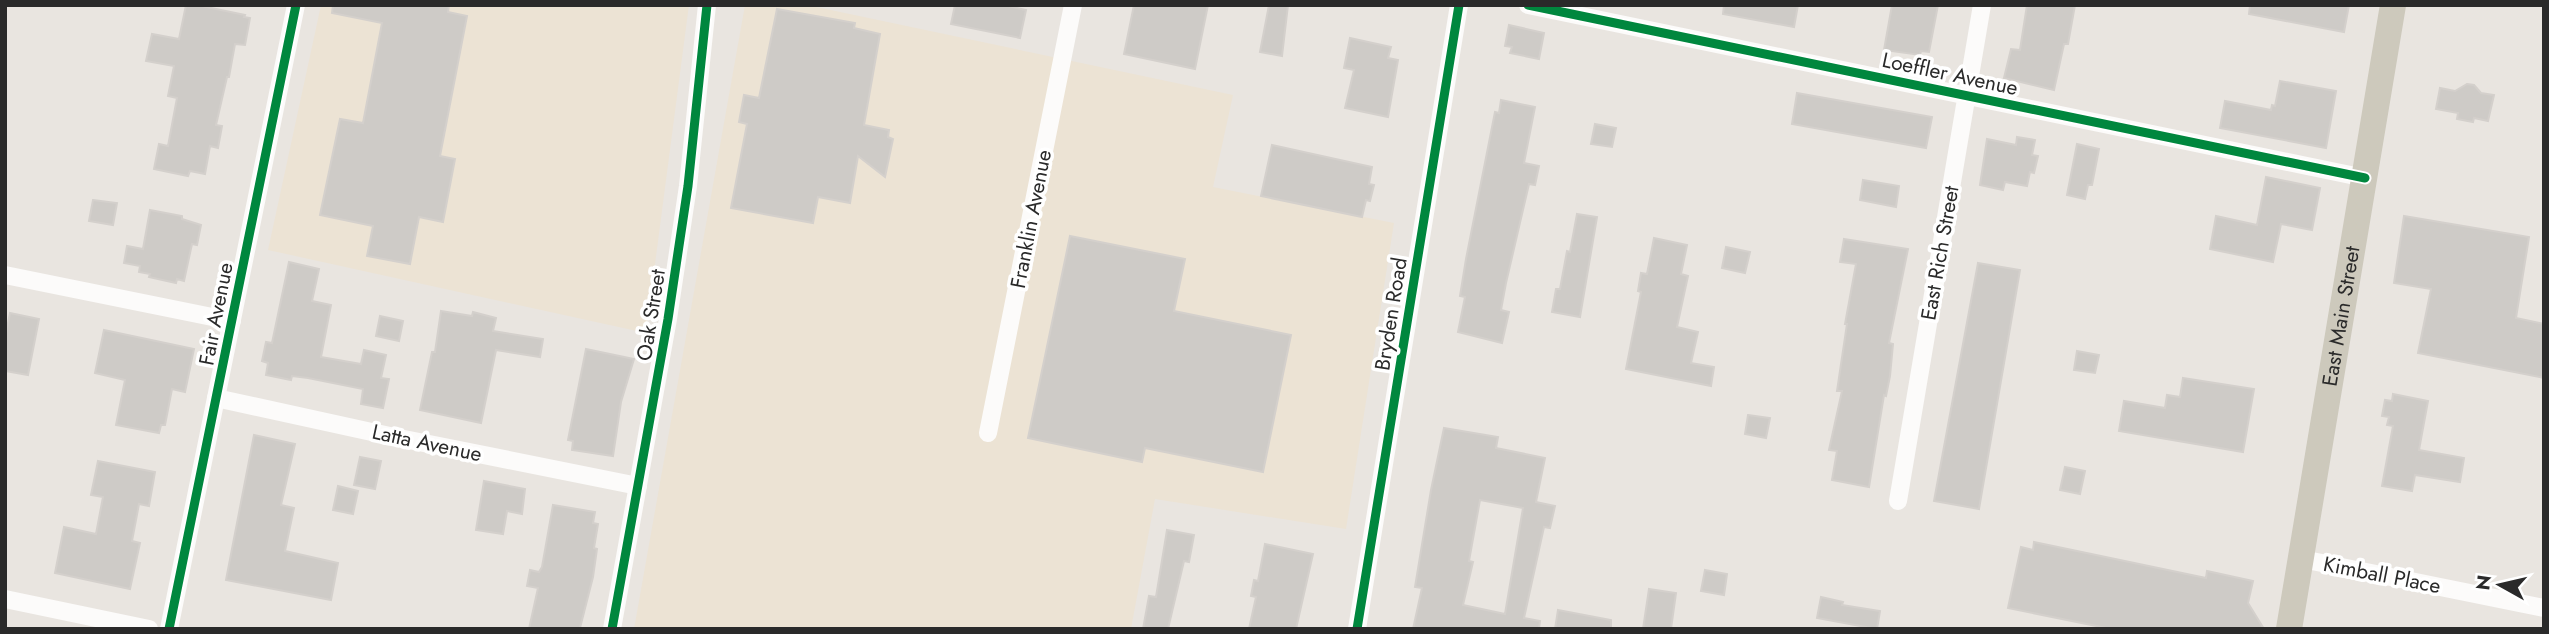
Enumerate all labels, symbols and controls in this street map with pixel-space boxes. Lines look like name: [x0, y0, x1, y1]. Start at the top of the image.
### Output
street label: Loeffler Avenue: [1879, 45, 2021, 103]
street label: Franklin Avenue: [1003, 147, 1059, 291]
street label: East Rich Street: [1913, 183, 1967, 323]
street label: East Main Street: [2315, 244, 2368, 389]
street label: Bryden Road: [1367, 255, 1415, 373]
street label: Fair Avenue: [191, 260, 241, 368]
street label: Oak Street: [629, 267, 673, 363]
street label: Latta Avenue: [369, 417, 485, 469]
street label: Kimball Place: [2321, 549, 2443, 601]
north arrow: [2465, 550, 2535, 620]
text: N: [2469, 573, 2498, 592]

